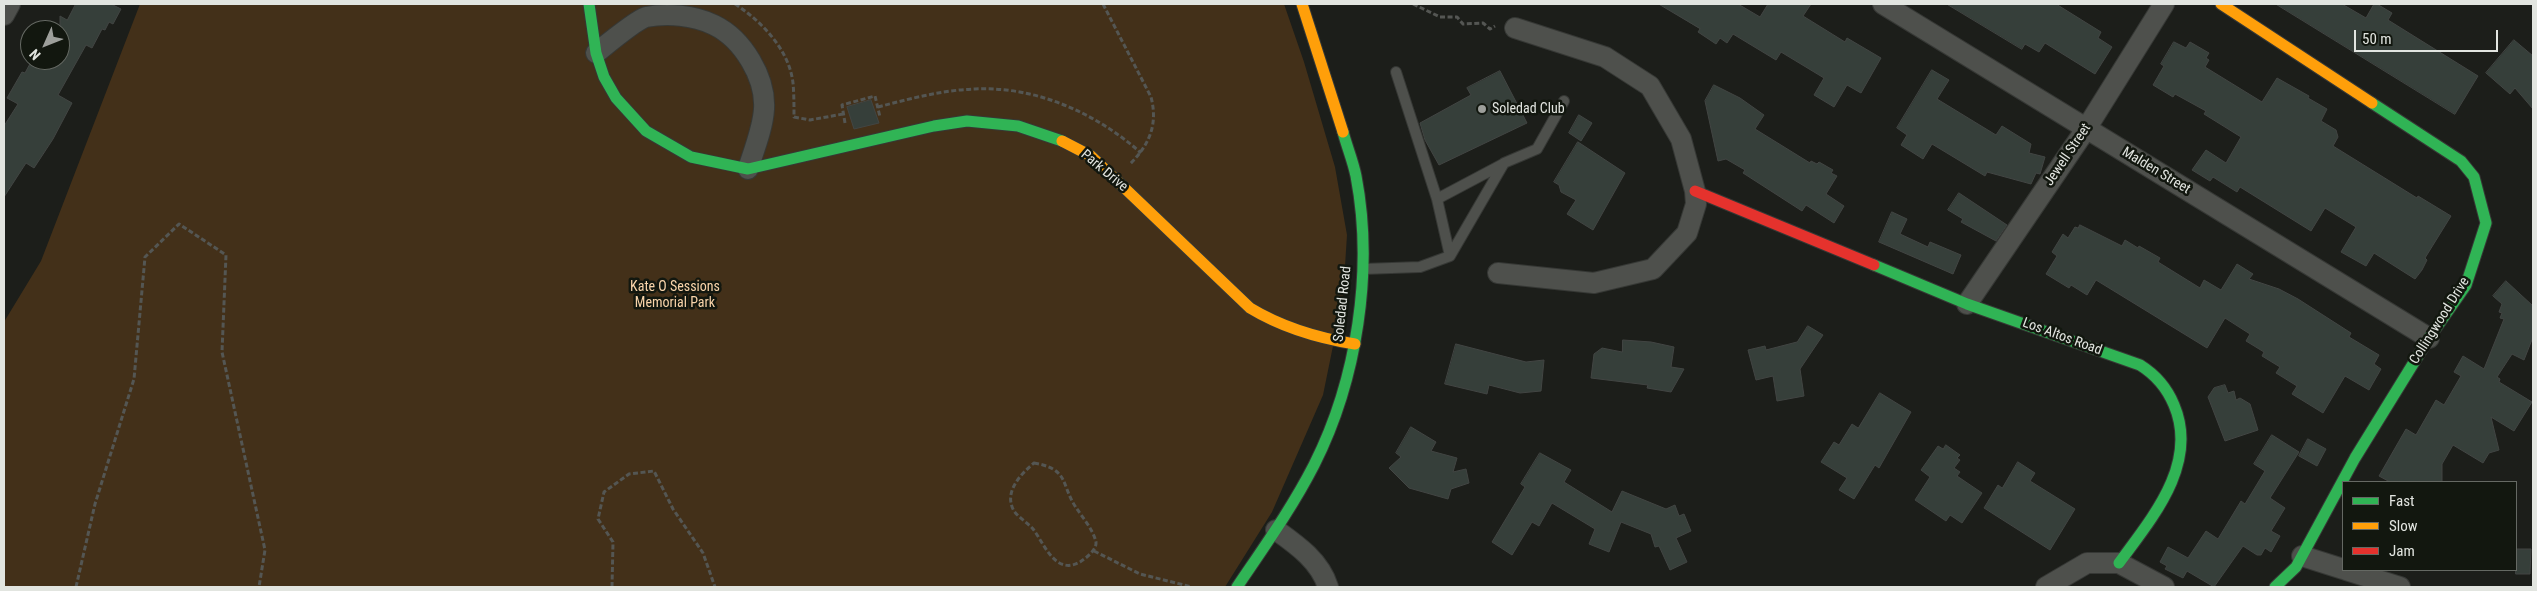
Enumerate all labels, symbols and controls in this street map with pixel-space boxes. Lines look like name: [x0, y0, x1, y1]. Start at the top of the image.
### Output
north arrow: [20, 20, 70, 70]
scale bar: [2357, 20, 2501, 52]
text: 50 m: [2362, 30, 2392, 48]
text: N: [26, 46, 44, 63]
place label: Soledad Club: [1492, 101, 1565, 117]
marker: Soledad Club: [1476, 103, 1488, 115]
street label: Jewell Street: [2041, 121, 2095, 189]
street label: Malden Street: [2119, 144, 2193, 198]
street label: Park Drive: [1077, 147, 1131, 195]
street label: Soledad Road: [1331, 265, 1355, 343]
street label: Collingwood Drive: [2407, 274, 2473, 368]
park label: Kate O Sessions Memorial Park: [630, 279, 720, 312]
street label: Los Altos Road: [2020, 315, 2104, 359]
legend: [2342, 481, 2517, 571]
text: Fast: [2389, 492, 2414, 510]
text: Slow: [2389, 517, 2418, 535]
text: Jam: [2389, 542, 2415, 560]

